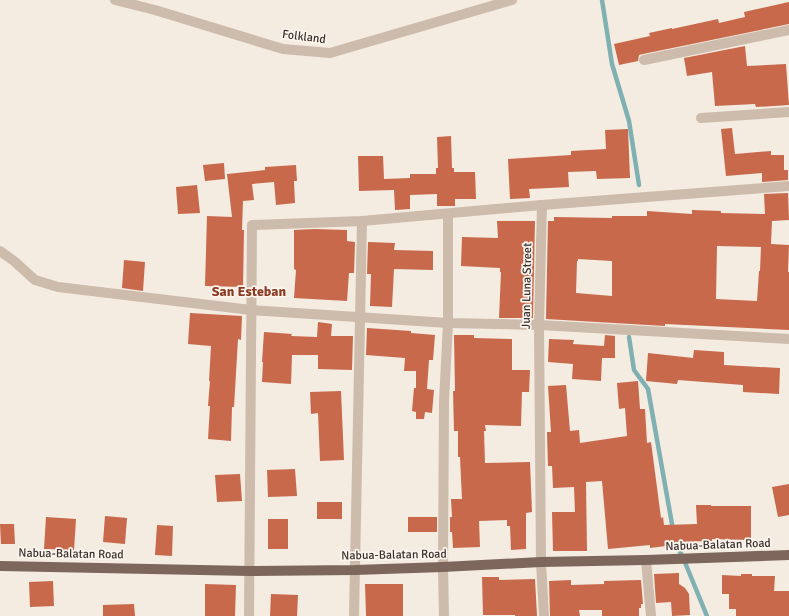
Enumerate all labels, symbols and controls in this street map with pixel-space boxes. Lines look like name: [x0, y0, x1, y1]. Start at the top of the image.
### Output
street label: Folkland: [281, 27, 327, 47]
street label: Juan Luna Street: [519, 243, 535, 329]
district label: San Esteban: [212, 283, 287, 300]
street label: Nabua-Balatan Road: [665, 536, 771, 554]
street label: Nabua-Balatan Road: [18, 546, 124, 562]
street label: Nabua-Balatan Road: [341, 547, 447, 563]

